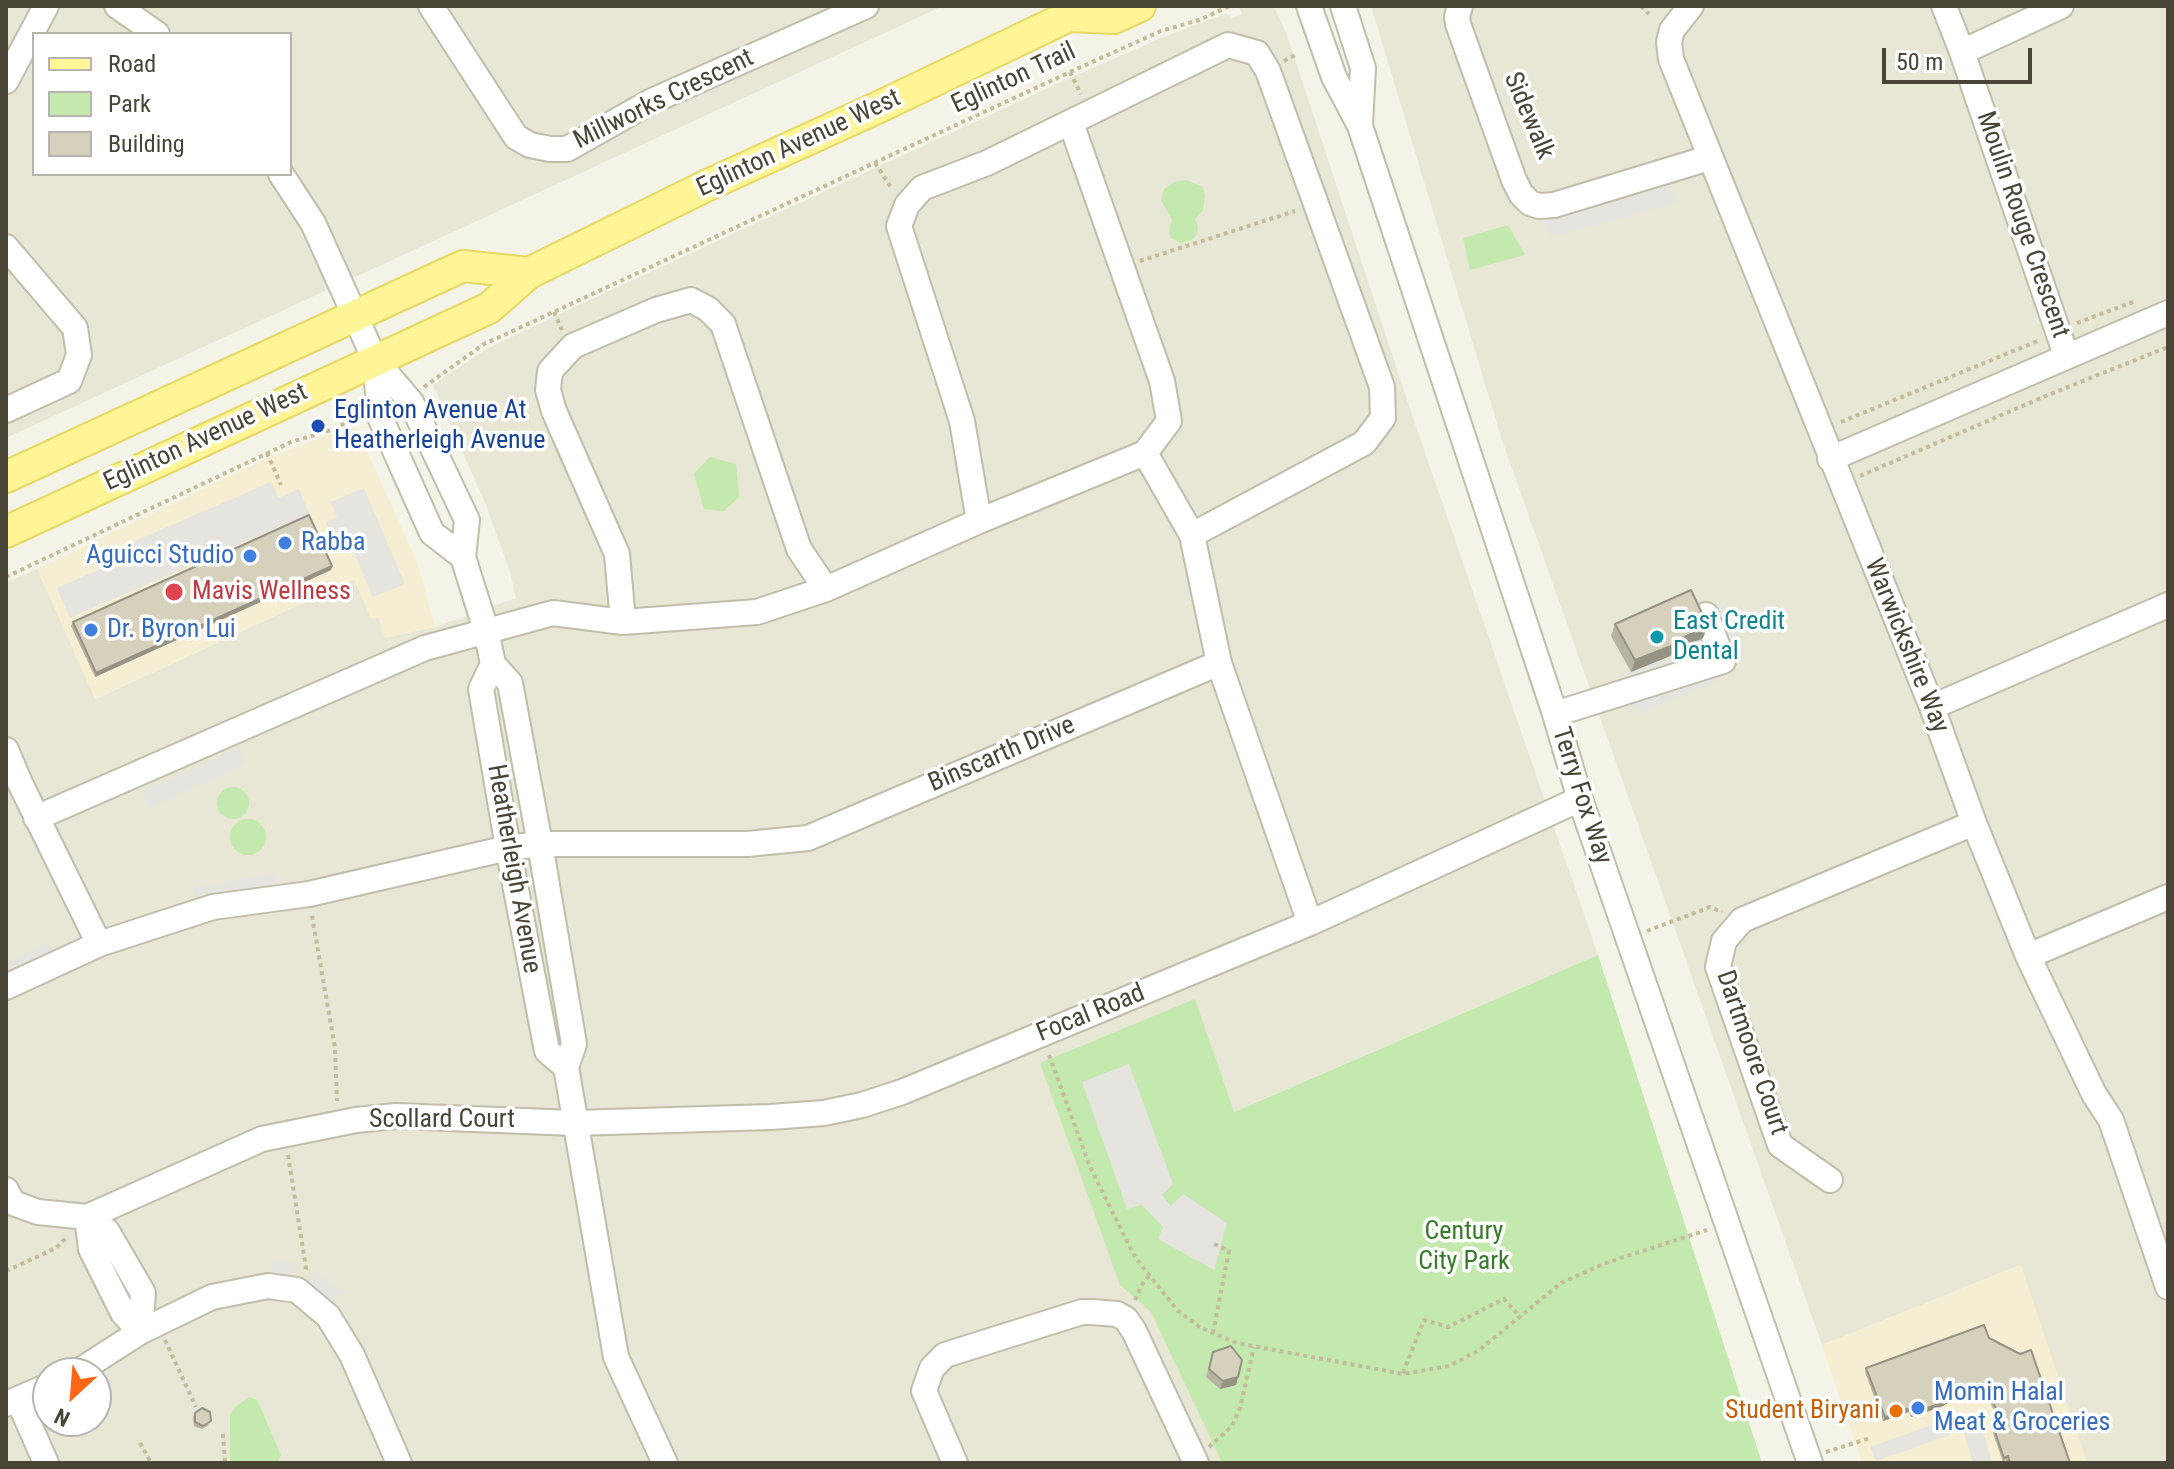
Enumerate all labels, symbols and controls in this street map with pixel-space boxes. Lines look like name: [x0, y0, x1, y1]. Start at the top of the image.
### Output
legend: [32, 32, 292, 176]
scale bar: [1886, 32, 2036, 82]
street label: Eglinton Trail: [947, 37, 1081, 121]
street label: Millworks Crescent: [569, 43, 759, 157]
text: 50 m: [1896, 48, 1943, 76]
text: Road: [108, 50, 156, 78]
street label: Sidewalk: [1496, 68, 1560, 164]
street label: Eglinton Avenue West: [692, 83, 906, 205]
text: Park: [108, 90, 151, 118]
street label: Moulin Rouge Crescent: [1969, 108, 2075, 342]
text: Building: [108, 130, 185, 158]
street label: Eglinton Avenue West: [99, 377, 313, 499]
place label: Eglinton Avenue At Heatherleigh Avenue: [334, 395, 545, 456]
marker: Eglinton Avenue At Heatherleigh Avenue: [309, 417, 327, 435]
place label: Rabba: [301, 527, 365, 559]
marker: Rabba: [276, 534, 294, 552]
place label: Aguicci Studio: [86, 540, 234, 572]
marker: Aguicci Studio: [241, 547, 259, 565]
street label: Warwickshire Way: [1857, 554, 1955, 738]
place label: Mavis Wellness: [192, 576, 351, 608]
marker: Mavis Wellness: [163, 581, 185, 603]
place label: East Credit Dental: [1673, 606, 1785, 668]
place label: Dr. Byron Lui: [107, 614, 236, 646]
marker: Dr. Byron Lui: [82, 621, 100, 639]
marker: East Credit Dental: [1648, 628, 1666, 646]
street label: Binscarth Drive: [924, 710, 1080, 800]
street label: Terry Fox Way: [1544, 724, 1618, 868]
street label: Heatherleigh Avenue: [479, 762, 547, 976]
street label: Dartmoore Court: [1708, 967, 1794, 1139]
street label: Focal Road: [1032, 978, 1150, 1050]
street label: Scollard Court: [369, 1104, 515, 1136]
park label: Century City Park: [1418, 1216, 1510, 1278]
north arrow: [32, 1357, 112, 1437]
place label: Momin Halal Meat & Groceries: [1934, 1377, 2110, 1438]
place label: Student Biryani: [1725, 1395, 1880, 1427]
marker: Momin Halal Meat & Groceries: [1909, 1399, 1927, 1417]
marker: Student Biryani: [1887, 1402, 1905, 1420]
text: N: [51, 1403, 74, 1431]

